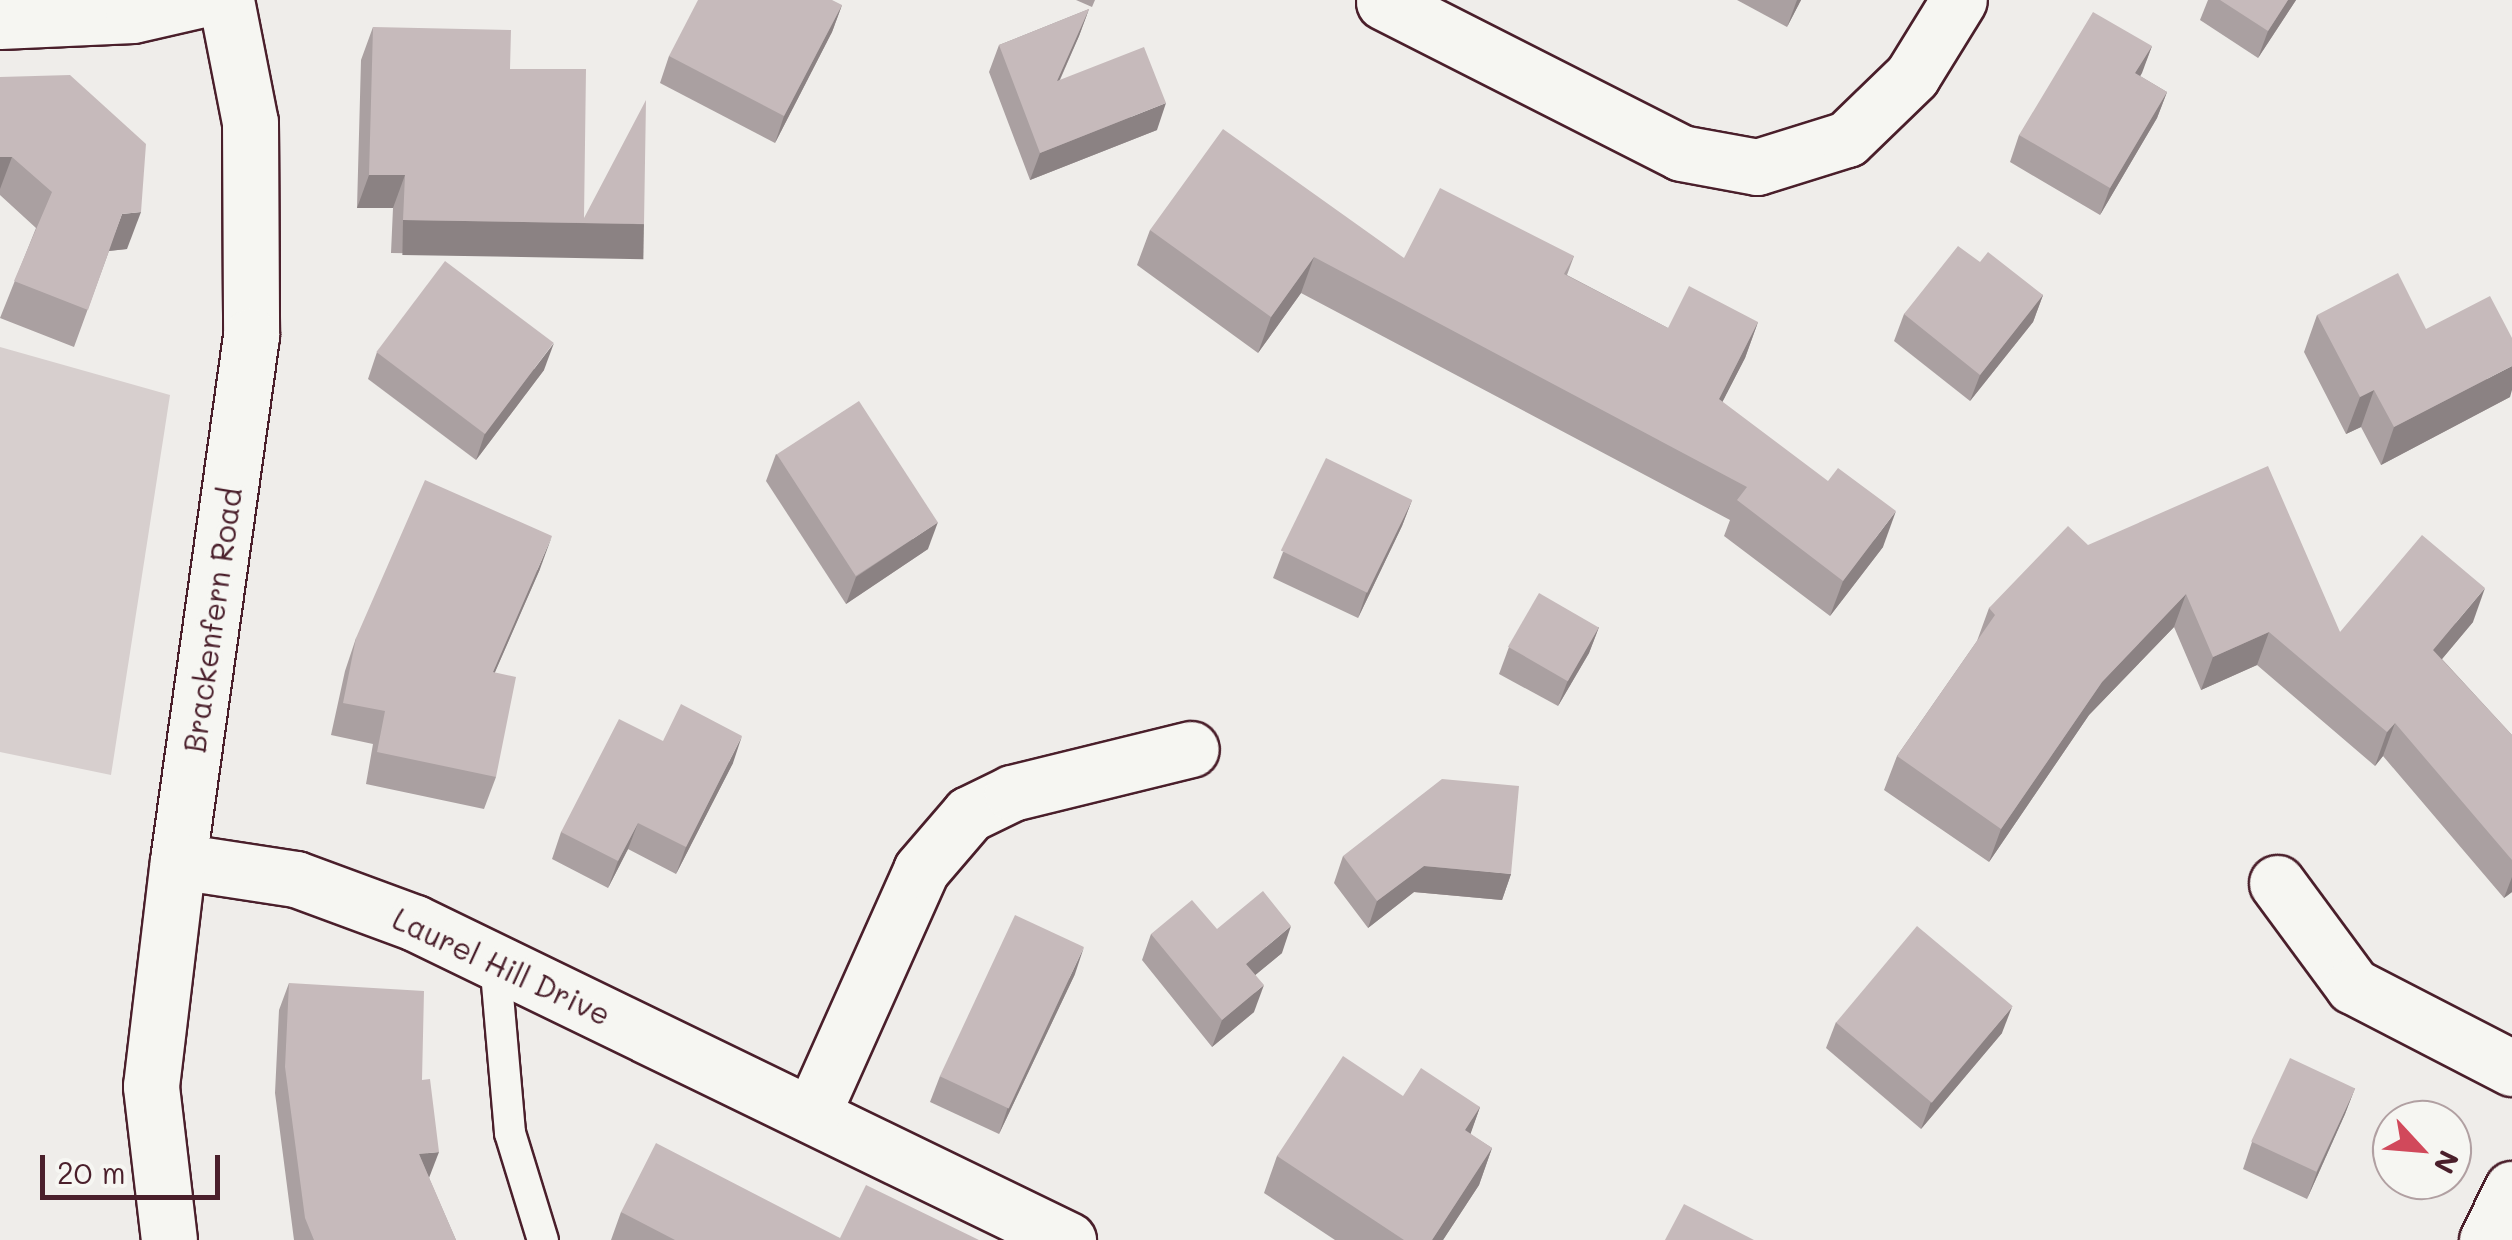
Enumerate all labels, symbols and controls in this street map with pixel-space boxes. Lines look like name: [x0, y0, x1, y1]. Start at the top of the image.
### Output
street label: Brackenfern Road: [176, 485, 248, 755]
street label: Laurel Hill Drive: [387, 900, 617, 1032]
north arrow: [2372, 1100, 2472, 1200]
scale bar: [45, 1135, 225, 1197]
text: N: [2426, 1145, 2468, 1180]
text: 20 m: [57, 1152, 126, 1192]

